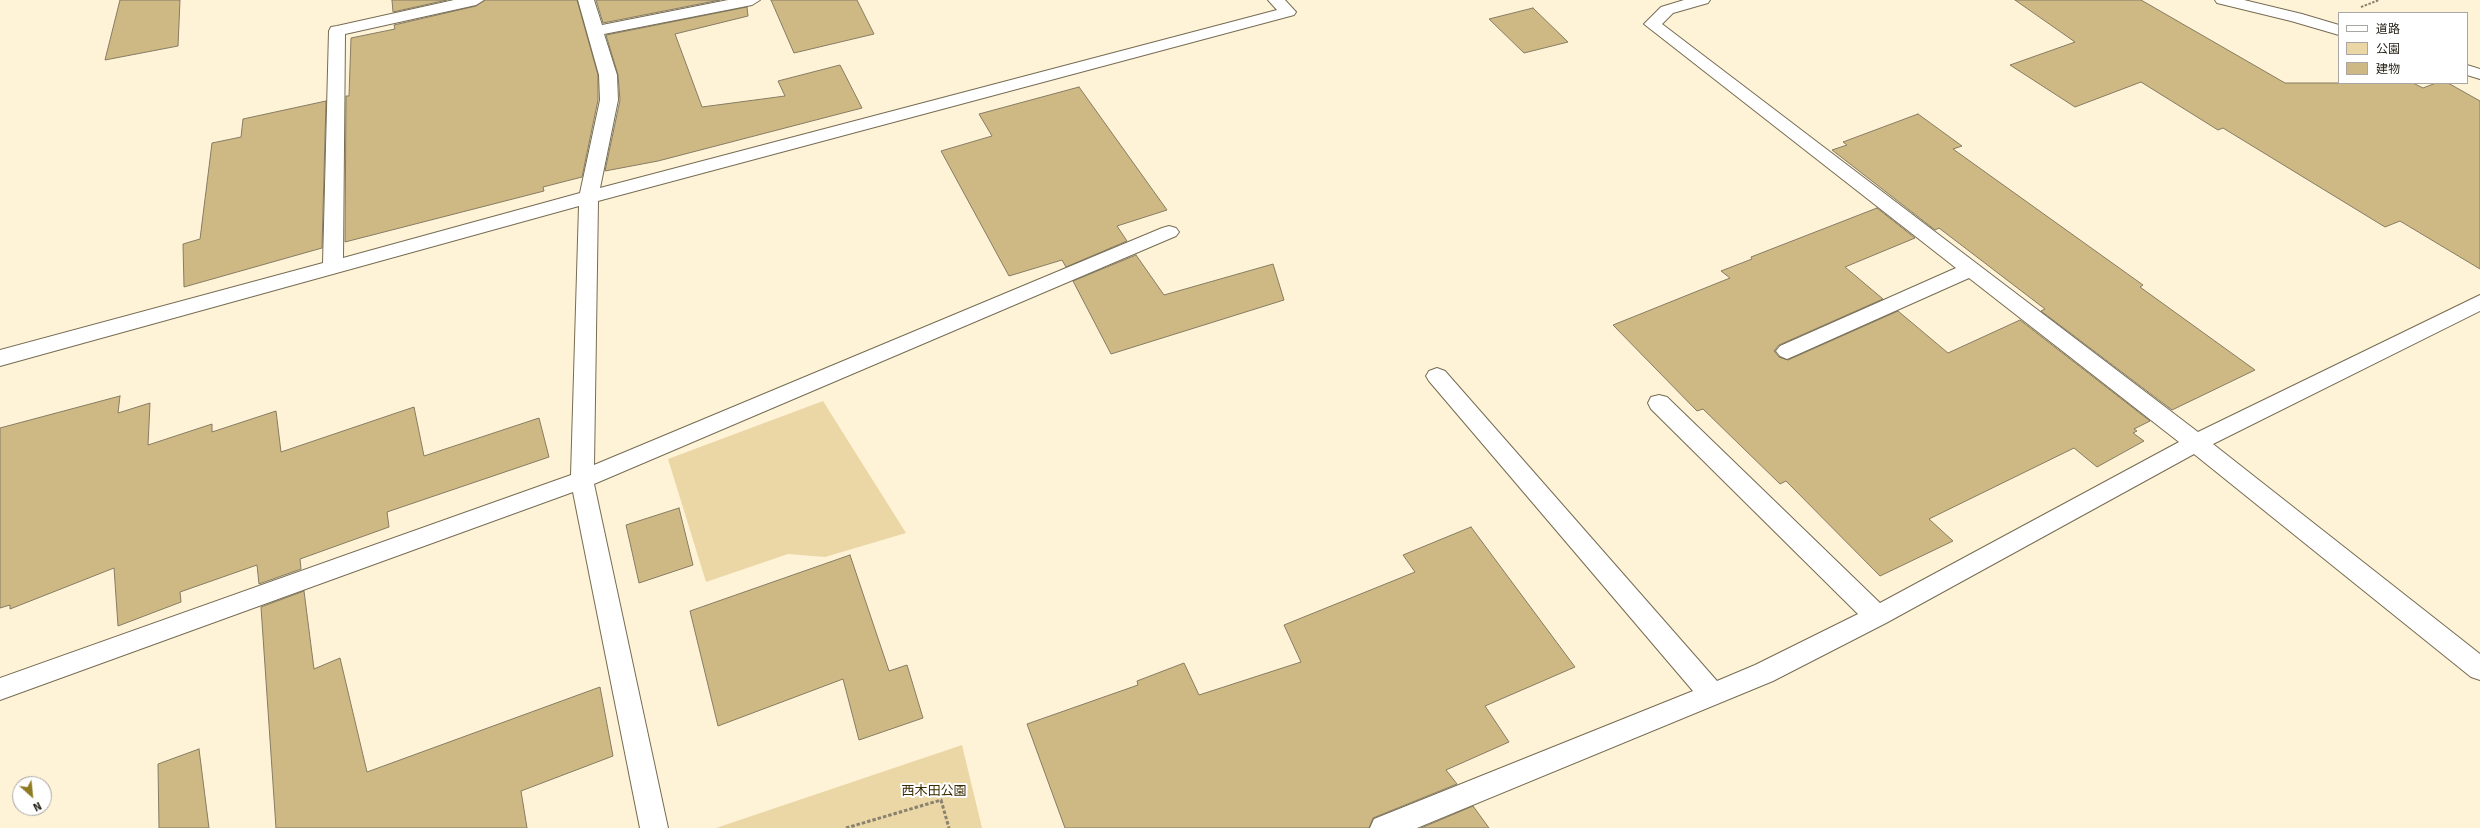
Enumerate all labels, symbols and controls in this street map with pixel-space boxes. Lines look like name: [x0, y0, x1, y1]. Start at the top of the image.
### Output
legend: [2338, 12, 2468, 84]
text: 道路: [2376, 22, 2400, 37]
text: 公園: [2376, 42, 2400, 57]
text: 建物: [2376, 62, 2400, 77]
north arrow: [12, 776, 52, 816]
park label: 西木田公園: [902, 784, 966, 800]
text: N: [31, 799, 44, 814]

